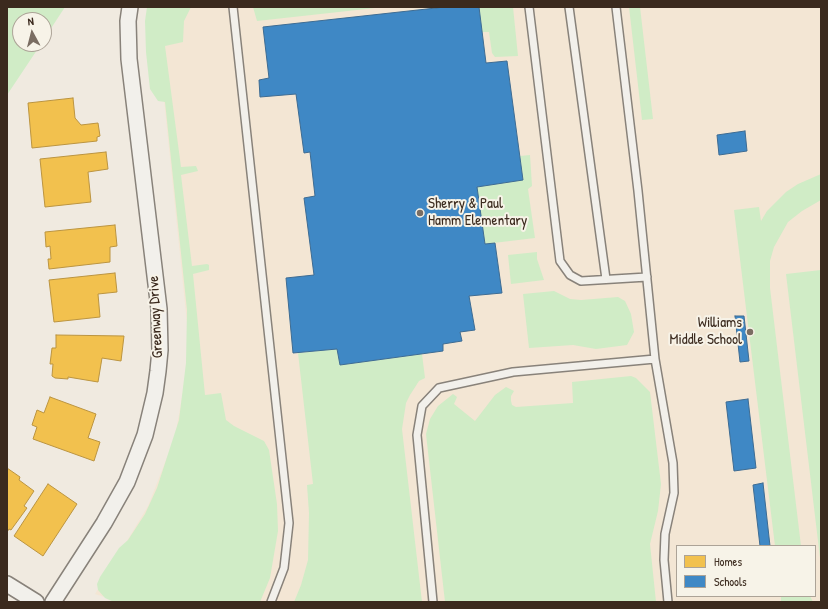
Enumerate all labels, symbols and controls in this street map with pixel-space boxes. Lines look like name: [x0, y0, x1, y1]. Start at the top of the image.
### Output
north arrow: [12, 12, 52, 52]
text: N: [27, 14, 34, 28]
place label: Sherry & Paul Hamm Elementary: [428, 195, 527, 230]
marker: Sherry & Paul Hamm Elementary: [415, 208, 425, 218]
street label: Greenway Drive: [145, 275, 167, 359]
place label: Williams Middle School: [670, 314, 742, 349]
marker: Williams Middle School: [745, 327, 755, 337]
legend: [676, 545, 816, 597]
text: Homes: [714, 553, 742, 570]
text: Schools: [714, 573, 747, 590]

